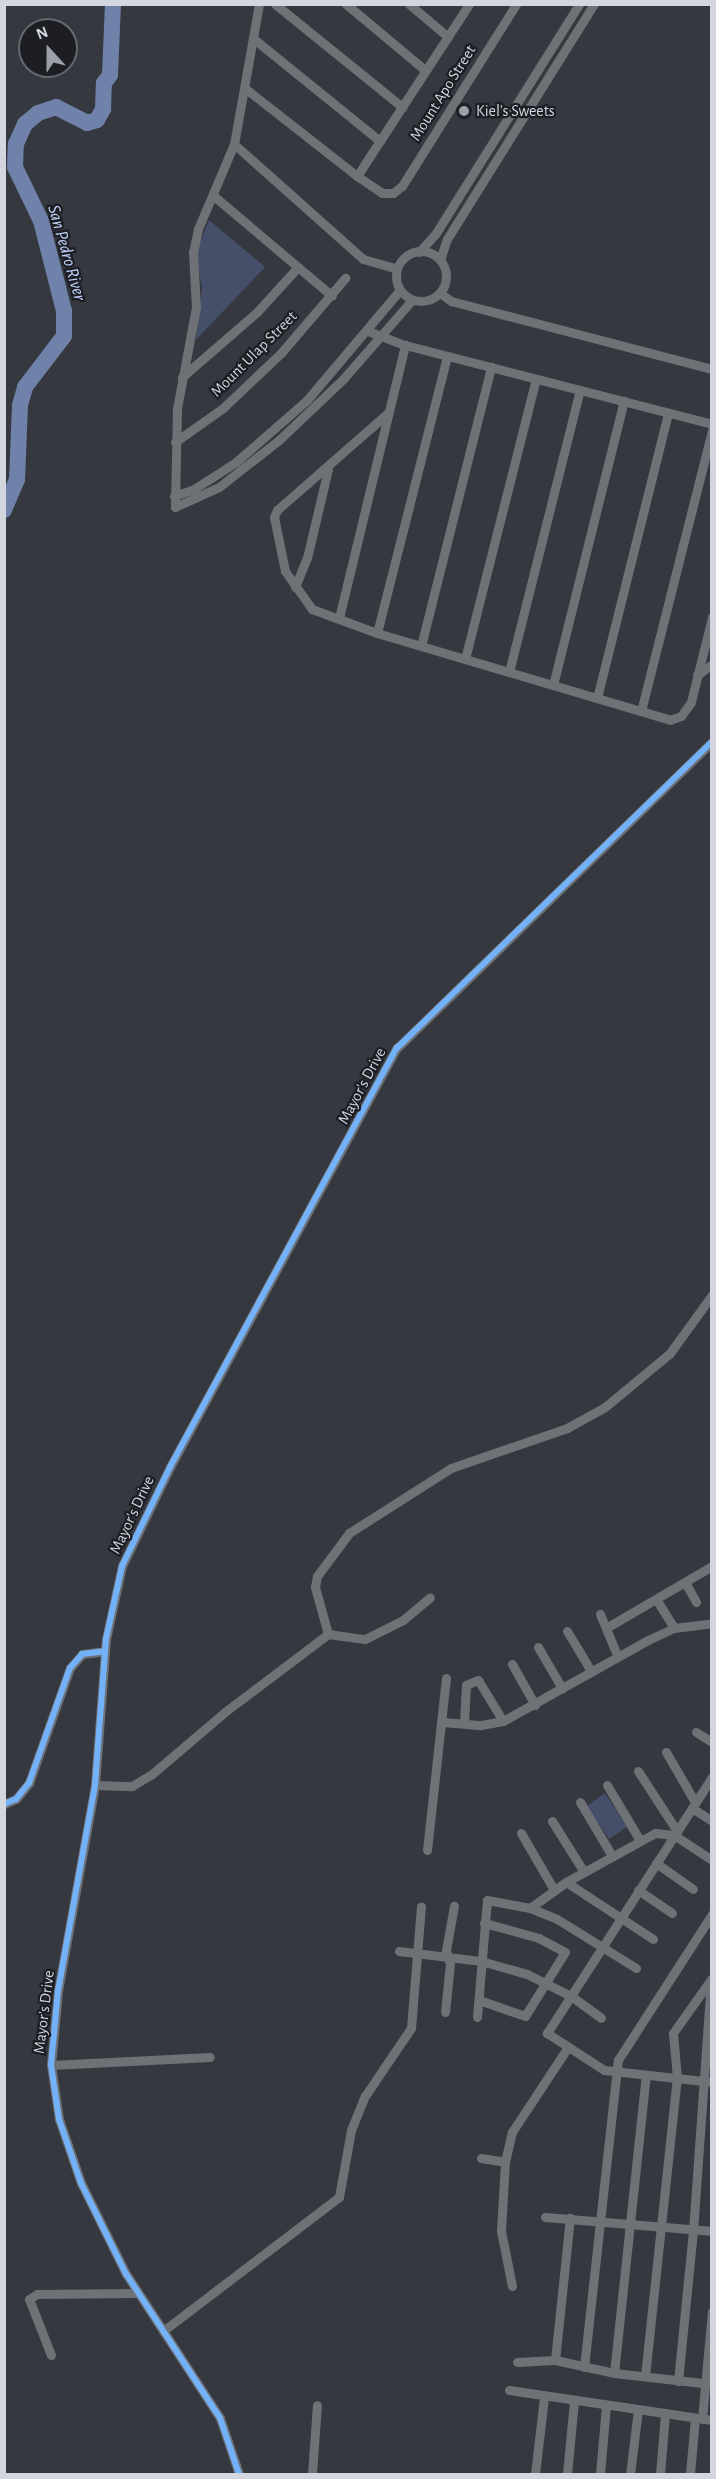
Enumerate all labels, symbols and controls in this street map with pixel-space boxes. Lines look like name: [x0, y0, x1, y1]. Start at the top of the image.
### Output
north arrow: [18, 18, 78, 78]
text: N: [34, 24, 50, 43]
street label: Mount Apo Street: [406, 42, 480, 144]
place label: Kiel's Sweets: [476, 101, 555, 121]
marker: Kiel's Sweets: [457, 104, 471, 118]
water label: San Pedro River: [42, 203, 90, 303]
street label: Mount Ulap Street: [207, 307, 301, 401]
street label: Mayor's Drive: [334, 1044, 390, 1128]
street label: Mayor's Drive: [106, 1473, 158, 1557]
street label: Mayor's Drive: [29, 1969, 59, 2055]

